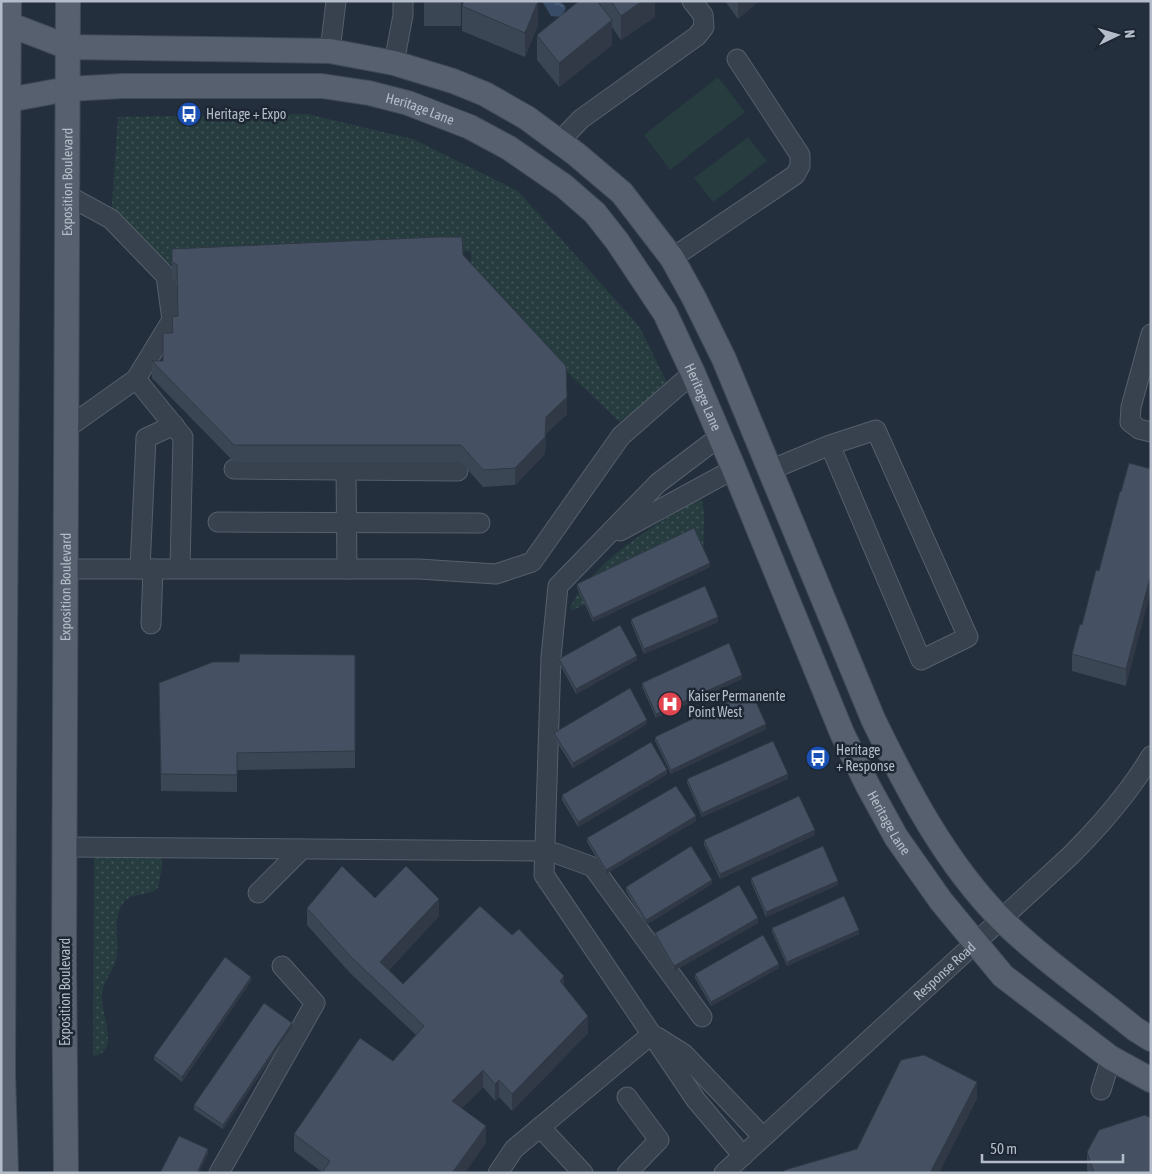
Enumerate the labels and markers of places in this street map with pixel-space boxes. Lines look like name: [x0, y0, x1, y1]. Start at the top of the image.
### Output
bus stop icon: Heritage + Expo: [176, 101, 202, 127]
place label: Heritage + Expo: [206, 106, 286, 122]
place label: Kaiser Permanente Point West: [688, 688, 786, 720]
hospital icon: Kaiser Permanente Point West: [657, 691, 683, 717]
place label: Heritage + Response: [836, 742, 895, 774]
bus stop icon: Heritage + Response: [805, 745, 831, 771]

